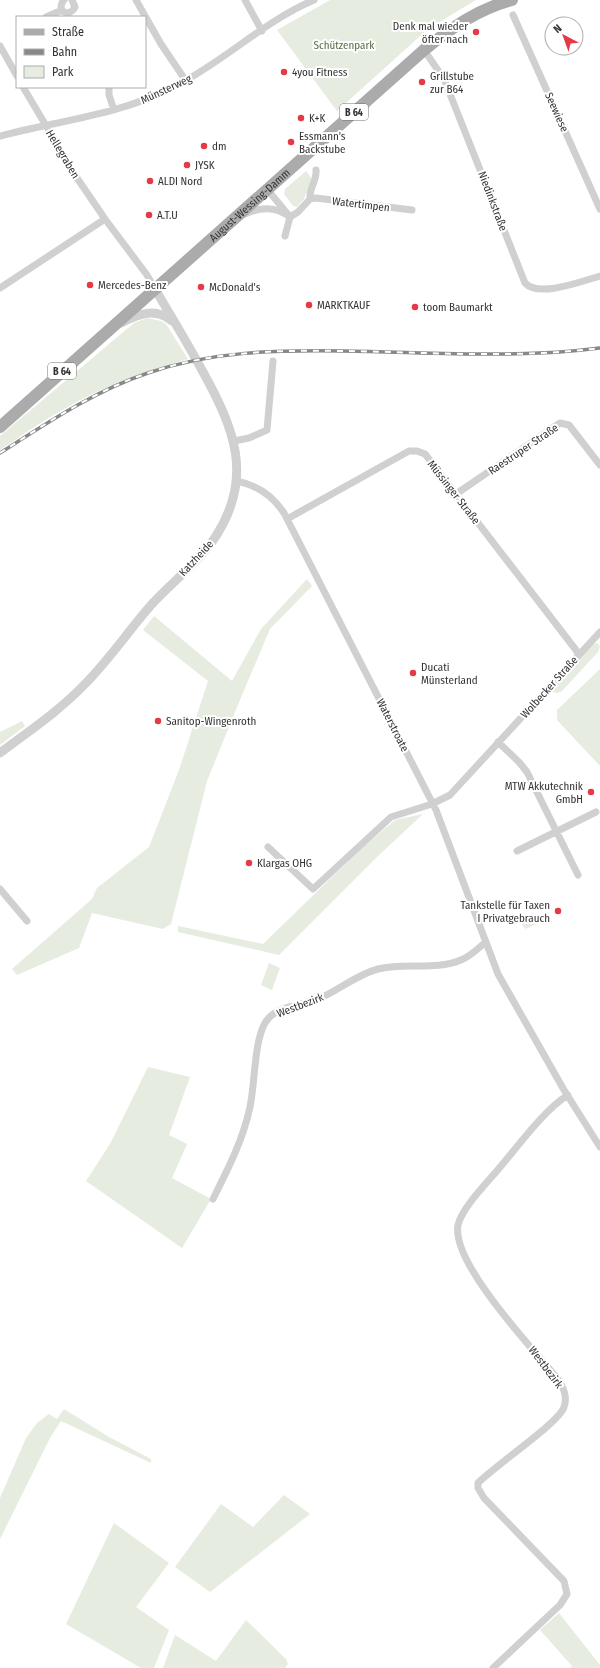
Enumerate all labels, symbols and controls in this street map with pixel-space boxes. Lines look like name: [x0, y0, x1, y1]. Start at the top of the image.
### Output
legend: [16, 16, 146, 88]
north arrow: [544, 16, 584, 56]
place label: Denk mal wieder öfter nach: [393, 20, 468, 46]
text: N: [551, 22, 565, 36]
text: Straße: [52, 25, 84, 39]
marker: Denk mal wieder öfter nach: [471, 27, 481, 37]
park label: Schützenpark: [314, 39, 375, 52]
text: Bahn: [52, 45, 77, 59]
text: Park: [52, 65, 74, 79]
place label: 4you Fitness: [292, 66, 348, 79]
marker: 4you Fitness: [279, 67, 289, 77]
place label: Grillstube zur B64: [430, 70, 474, 96]
street label: Münsterweg: [139, 72, 194, 107]
marker: Grillstube zur B64: [417, 77, 427, 87]
street label: Seewiese: [542, 90, 571, 134]
road number: B 64: [340, 104, 368, 120]
place label: K+K: [309, 112, 325, 125]
marker: K+K: [296, 113, 306, 123]
street label: Hellegraben: [43, 128, 82, 181]
place label: Essmann's Backstube: [299, 130, 346, 156]
marker: Essmann's Backstube: [286, 137, 296, 147]
place label: dm: [212, 140, 226, 153]
marker: dm: [199, 141, 209, 151]
place label: JYSK: [195, 159, 215, 172]
marker: JYSK: [182, 160, 192, 170]
street label: August-Wessing-Damm: [207, 166, 293, 245]
street label: Niedinkstraße: [475, 169, 510, 233]
place label: ALDI Nord: [158, 175, 202, 188]
marker: ALDI Nord: [145, 176, 155, 186]
street label: Watertimpen: [331, 195, 390, 214]
place label: A.T.U: [157, 209, 178, 222]
marker: A.T.U: [144, 210, 154, 220]
place label: Mercedes-Benz: [98, 279, 167, 292]
marker: Mercedes-Benz: [85, 280, 95, 290]
place label: McDonald's: [209, 281, 261, 294]
marker: McDonald's: [196, 282, 206, 292]
place label: MARKTKAUF: [317, 299, 370, 312]
marker: MARKTKAUF: [304, 300, 314, 310]
place label: toom Baumarkt: [423, 301, 493, 314]
marker: toom Baumarkt: [410, 302, 420, 312]
road number: B 64: [48, 363, 76, 379]
street label: Raestruper Straße: [486, 421, 561, 478]
street label: Müssinger Straße: [425, 458, 483, 527]
street label: Katzheide: [176, 538, 216, 579]
street label: Wolbecker Straße: [518, 654, 581, 721]
place label: Ducati Münsterland: [421, 661, 478, 687]
marker: Ducati Münsterland: [408, 668, 418, 678]
street label: Waterstroate: [374, 697, 411, 754]
place label: Sanitop-Wingenroth: [166, 715, 256, 728]
marker: Sanitop-Wingenroth: [153, 716, 163, 726]
place label: MTW Akkutechnik GmbH: [505, 780, 584, 806]
marker: MTW Akkutechnik GmbH: [586, 787, 596, 797]
place label: Klargas OHG: [257, 857, 312, 870]
marker: Klargas OHG: [244, 858, 254, 868]
place label: Tankstelle für Taxen I Privatgebrauch: [460, 899, 550, 925]
marker: Tankstelle für Taxen I Privatgebrauch: [553, 906, 563, 916]
street label: Westbezirk: [275, 990, 326, 1020]
street label: Westbezirk: [526, 1344, 566, 1392]

